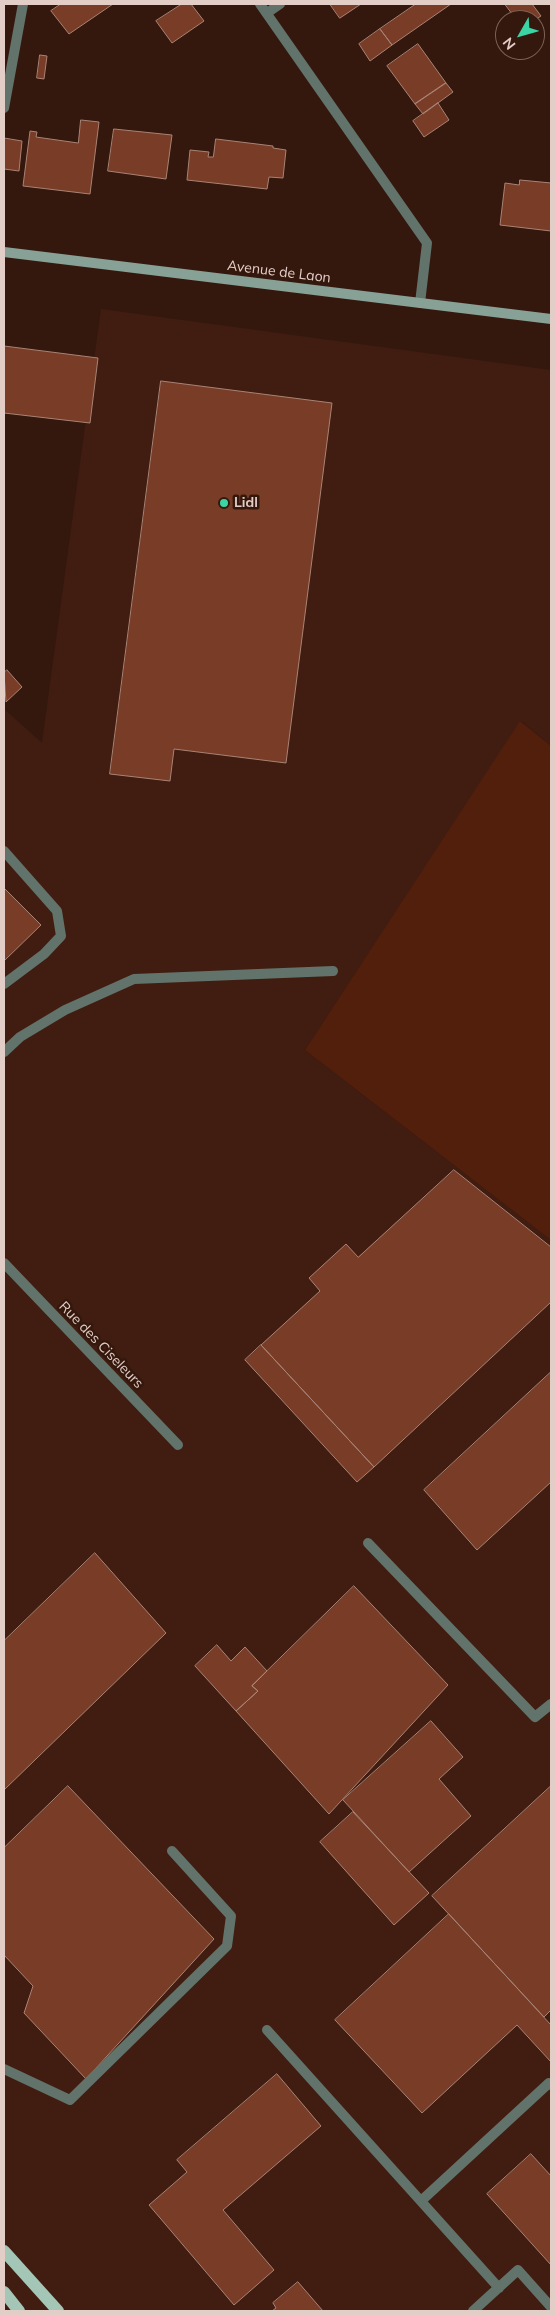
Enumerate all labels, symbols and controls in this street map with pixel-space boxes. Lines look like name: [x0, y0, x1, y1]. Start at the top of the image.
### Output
north arrow: [495, 10, 545, 60]
text: N: [499, 34, 519, 53]
street label: Avenue de Laon: [226, 257, 332, 287]
place label: Lidl: [234, 495, 258, 511]
marker: Lidl: [218, 497, 230, 509]
street label: Rue des Ciseleurs: [55, 1298, 147, 1392]

